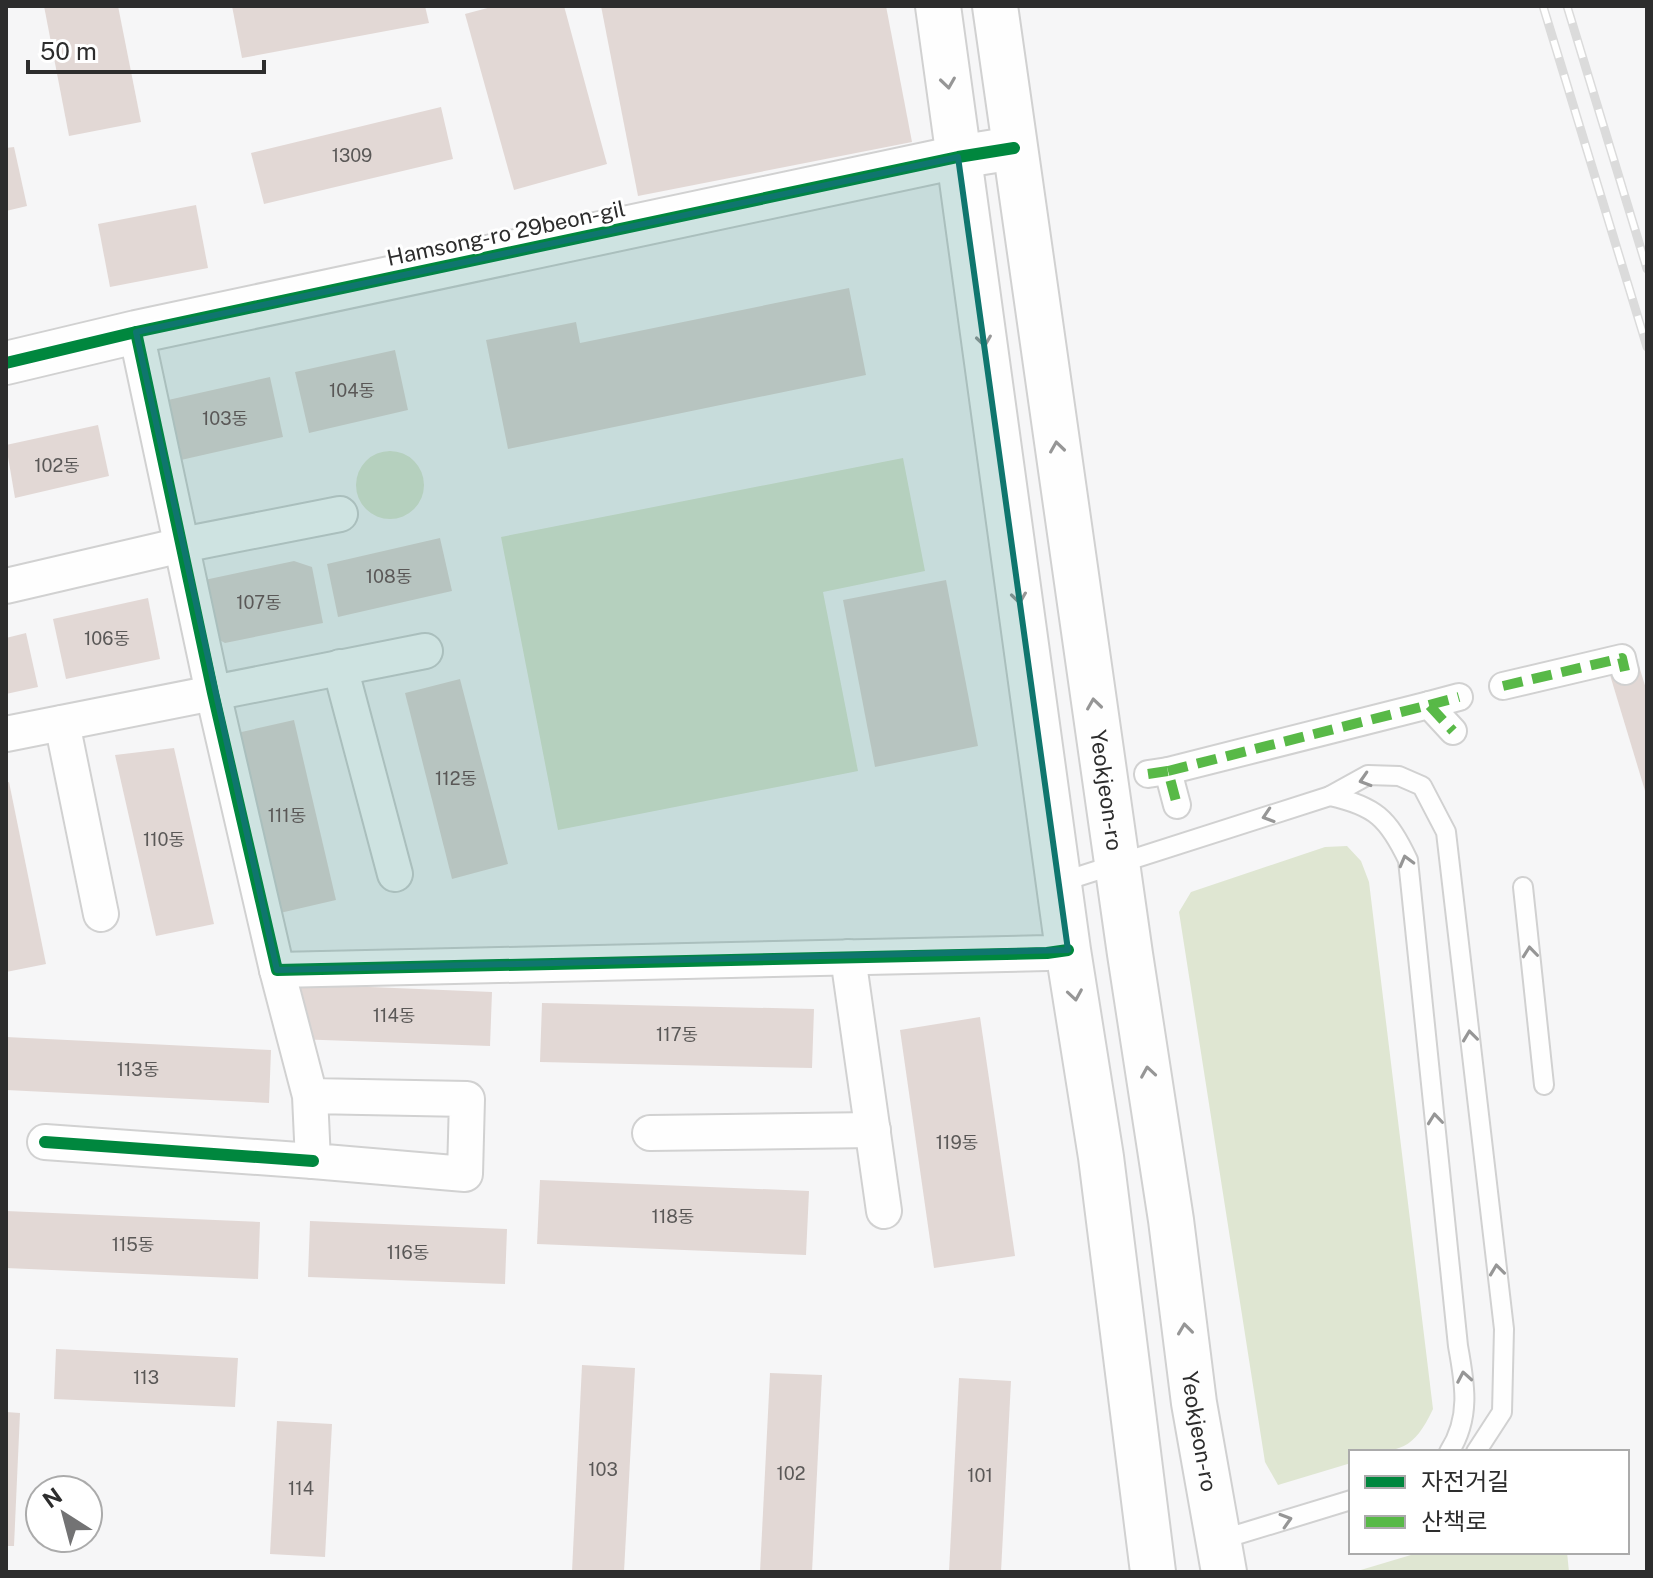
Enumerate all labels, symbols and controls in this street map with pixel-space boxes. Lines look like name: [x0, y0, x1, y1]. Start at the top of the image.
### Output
scale bar: [28, 24, 264, 74]
text: 50 m: [40, 37, 97, 65]
one-way arrow: [939, 76, 956, 90]
house number: 1309: [332, 145, 372, 166]
street label: Hamsong-ro 29beon-gil: [384, 195, 628, 271]
one-way arrow: [975, 334, 992, 348]
house number: 104동: [329, 380, 375, 401]
house number: 103동: [202, 408, 248, 429]
one-way arrow: [1049, 440, 1066, 453]
house number: 102동: [34, 455, 80, 476]
house number: 108동: [366, 566, 412, 587]
house number: 107동: [236, 592, 282, 613]
one-way arrow: [1010, 592, 1027, 605]
house number: 106동: [84, 628, 130, 649]
one-way arrow: [1086, 697, 1103, 711]
street label: Yeokjeon-ro: [1085, 728, 1128, 852]
house number: 112동: [435, 768, 477, 789]
one-way arrow: [1359, 770, 1373, 786]
house number: 111동: [268, 805, 306, 826]
one-way arrow: [1262, 806, 1276, 822]
house number: 110동: [143, 829, 185, 850]
one-way arrow: [1398, 855, 1415, 868]
one-way arrow: [1522, 945, 1539, 958]
one-way arrow: [1065, 988, 1082, 1001]
house number: 114동: [373, 1005, 415, 1026]
house number: 117동: [656, 1024, 698, 1045]
one-way arrow: [1461, 1029, 1478, 1042]
house number: 113동: [117, 1059, 159, 1080]
one-way arrow: [1141, 1065, 1158, 1079]
one-way arrow: [1426, 1112, 1443, 1125]
house number: 119동: [936, 1132, 978, 1153]
house number: 118동: [652, 1206, 694, 1227]
house number: 115동: [112, 1234, 154, 1255]
house number: 116동: [387, 1242, 429, 1263]
one-way arrow: [1489, 1263, 1506, 1276]
one-way arrow: [1177, 1322, 1194, 1336]
house number: 113: [133, 1367, 159, 1388]
street label: Yeokjeon-ro: [1177, 1370, 1222, 1494]
one-way arrow: [1456, 1371, 1473, 1384]
legend: [1349, 1450, 1629, 1554]
house number: 103: [588, 1459, 618, 1480]
house number: 102: [776, 1463, 806, 1484]
house number: 101: [967, 1465, 993, 1486]
text: 자전거길: [1421, 1467, 1509, 1495]
north arrow: [24, 1474, 104, 1554]
house number: 114: [288, 1478, 314, 1499]
text: N: [38, 1482, 67, 1513]
text: 산책로: [1421, 1507, 1487, 1535]
one-way arrow: [1278, 1513, 1292, 1529]

